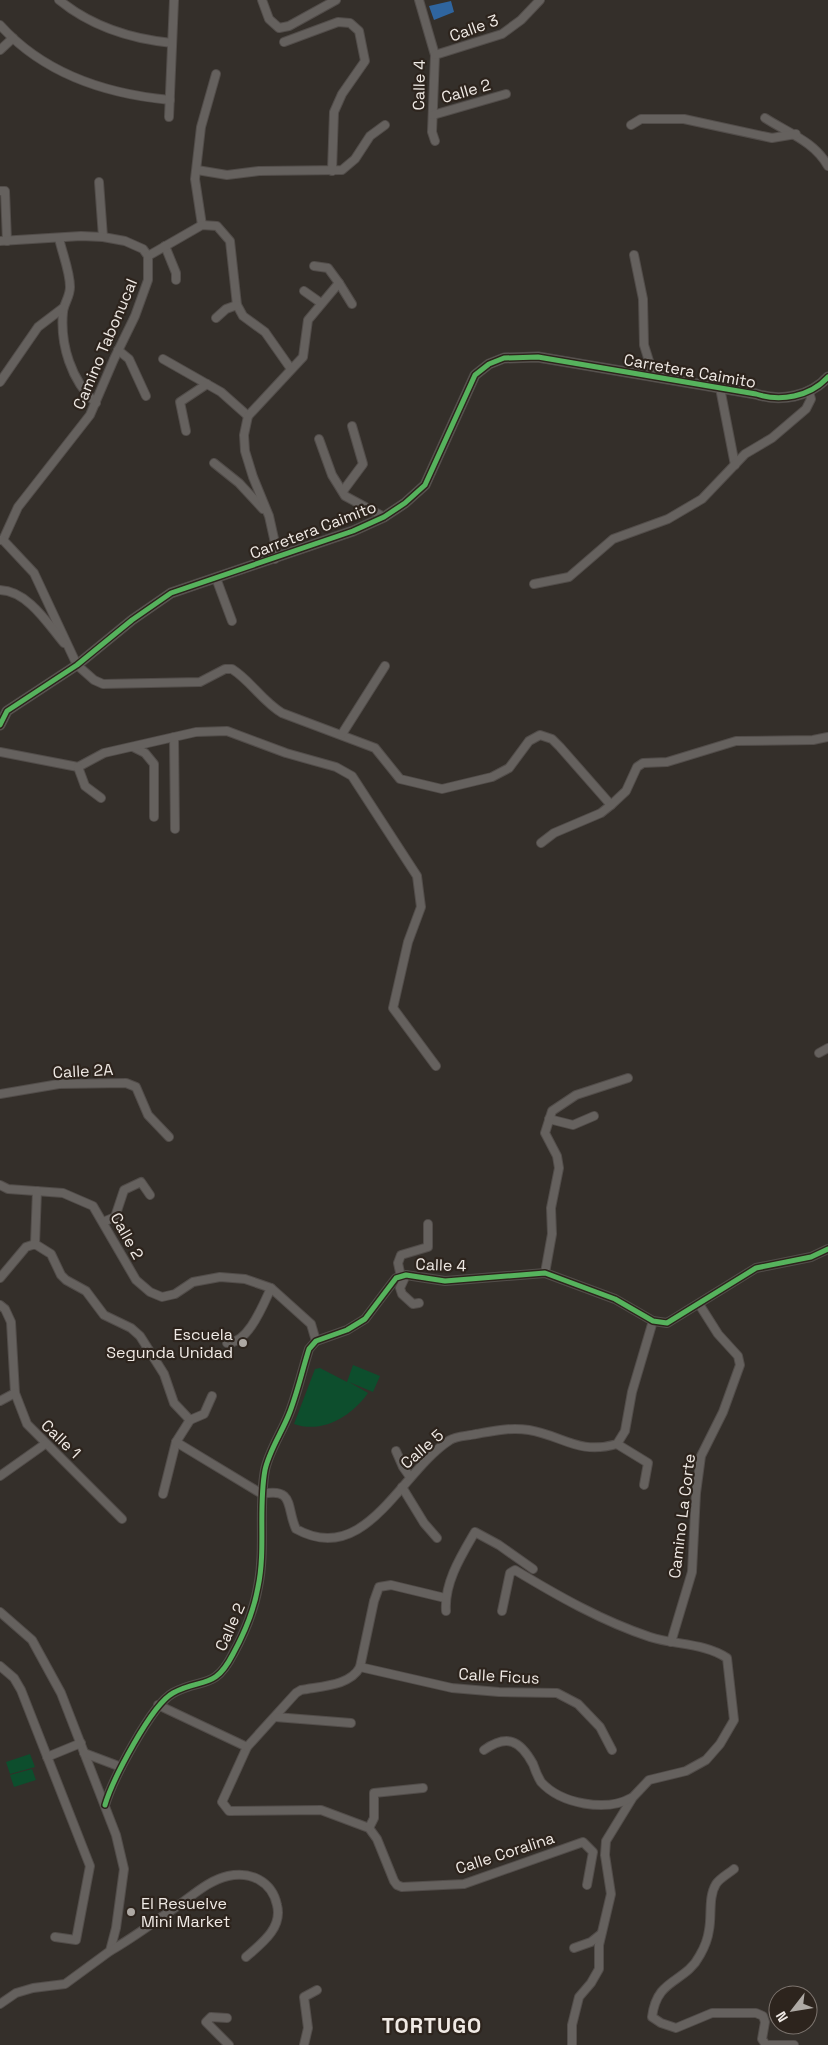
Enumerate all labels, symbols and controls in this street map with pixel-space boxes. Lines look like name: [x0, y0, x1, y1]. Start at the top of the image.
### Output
street label: Calle 3: [447, 9, 501, 47]
street label: Calle 4: [408, 59, 430, 111]
street label: Calle 2: [439, 74, 493, 108]
street label: Camino Tabonucal: [68, 275, 142, 413]
street label: Carretera Caimito: [622, 349, 758, 393]
street label: Carretera Caimito: [247, 496, 379, 564]
street label: Calle 2A: [52, 1059, 114, 1083]
street label: Calle 2: [106, 1209, 148, 1263]
street label: Calle 4: [415, 1254, 467, 1276]
place label: Escuela Segunda Unidad: [106, 1324, 233, 1363]
marker: Escuela Segunda Unidad: [237, 1337, 249, 1349]
street label: Calle 1: [37, 1415, 85, 1463]
street label: Calle 5: [396, 1425, 448, 1473]
street label: Camino La Corte: [664, 1452, 700, 1580]
street label: Calle 2: [210, 1600, 250, 1654]
street label: Calle Ficus: [458, 1663, 540, 1689]
street label: Calle Coralina: [453, 1827, 557, 1879]
place label: El Resuelve Mini Market: [141, 1893, 230, 1932]
marker: El Resuelve Mini Market: [125, 1906, 137, 1918]
north arrow: [768, 1985, 818, 2035]
text: N: [772, 2008, 792, 2025]
district label: TORTUGO: [382, 2012, 482, 2039]

